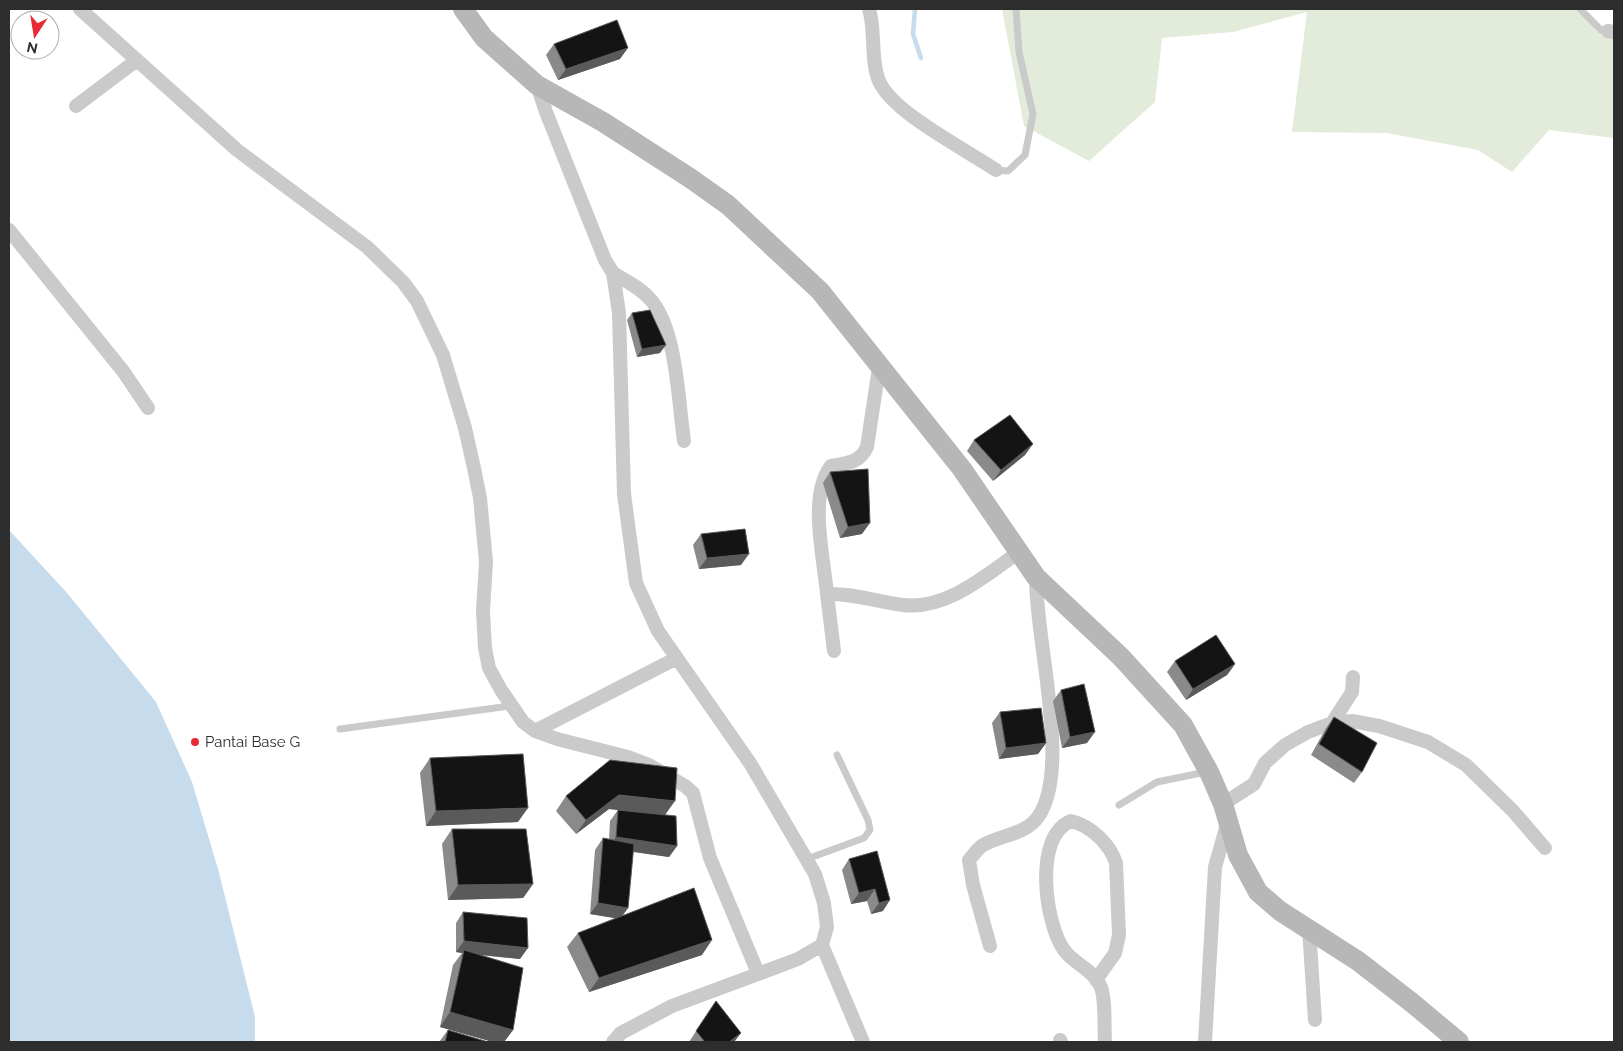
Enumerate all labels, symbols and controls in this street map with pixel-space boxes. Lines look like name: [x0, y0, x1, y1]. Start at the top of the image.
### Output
north arrow: [10, 10, 60, 60]
text: N: [25, 39, 39, 57]
place label: Pantai Base G: [205, 733, 300, 751]
marker: Pantai Base G: [189, 736, 201, 748]

